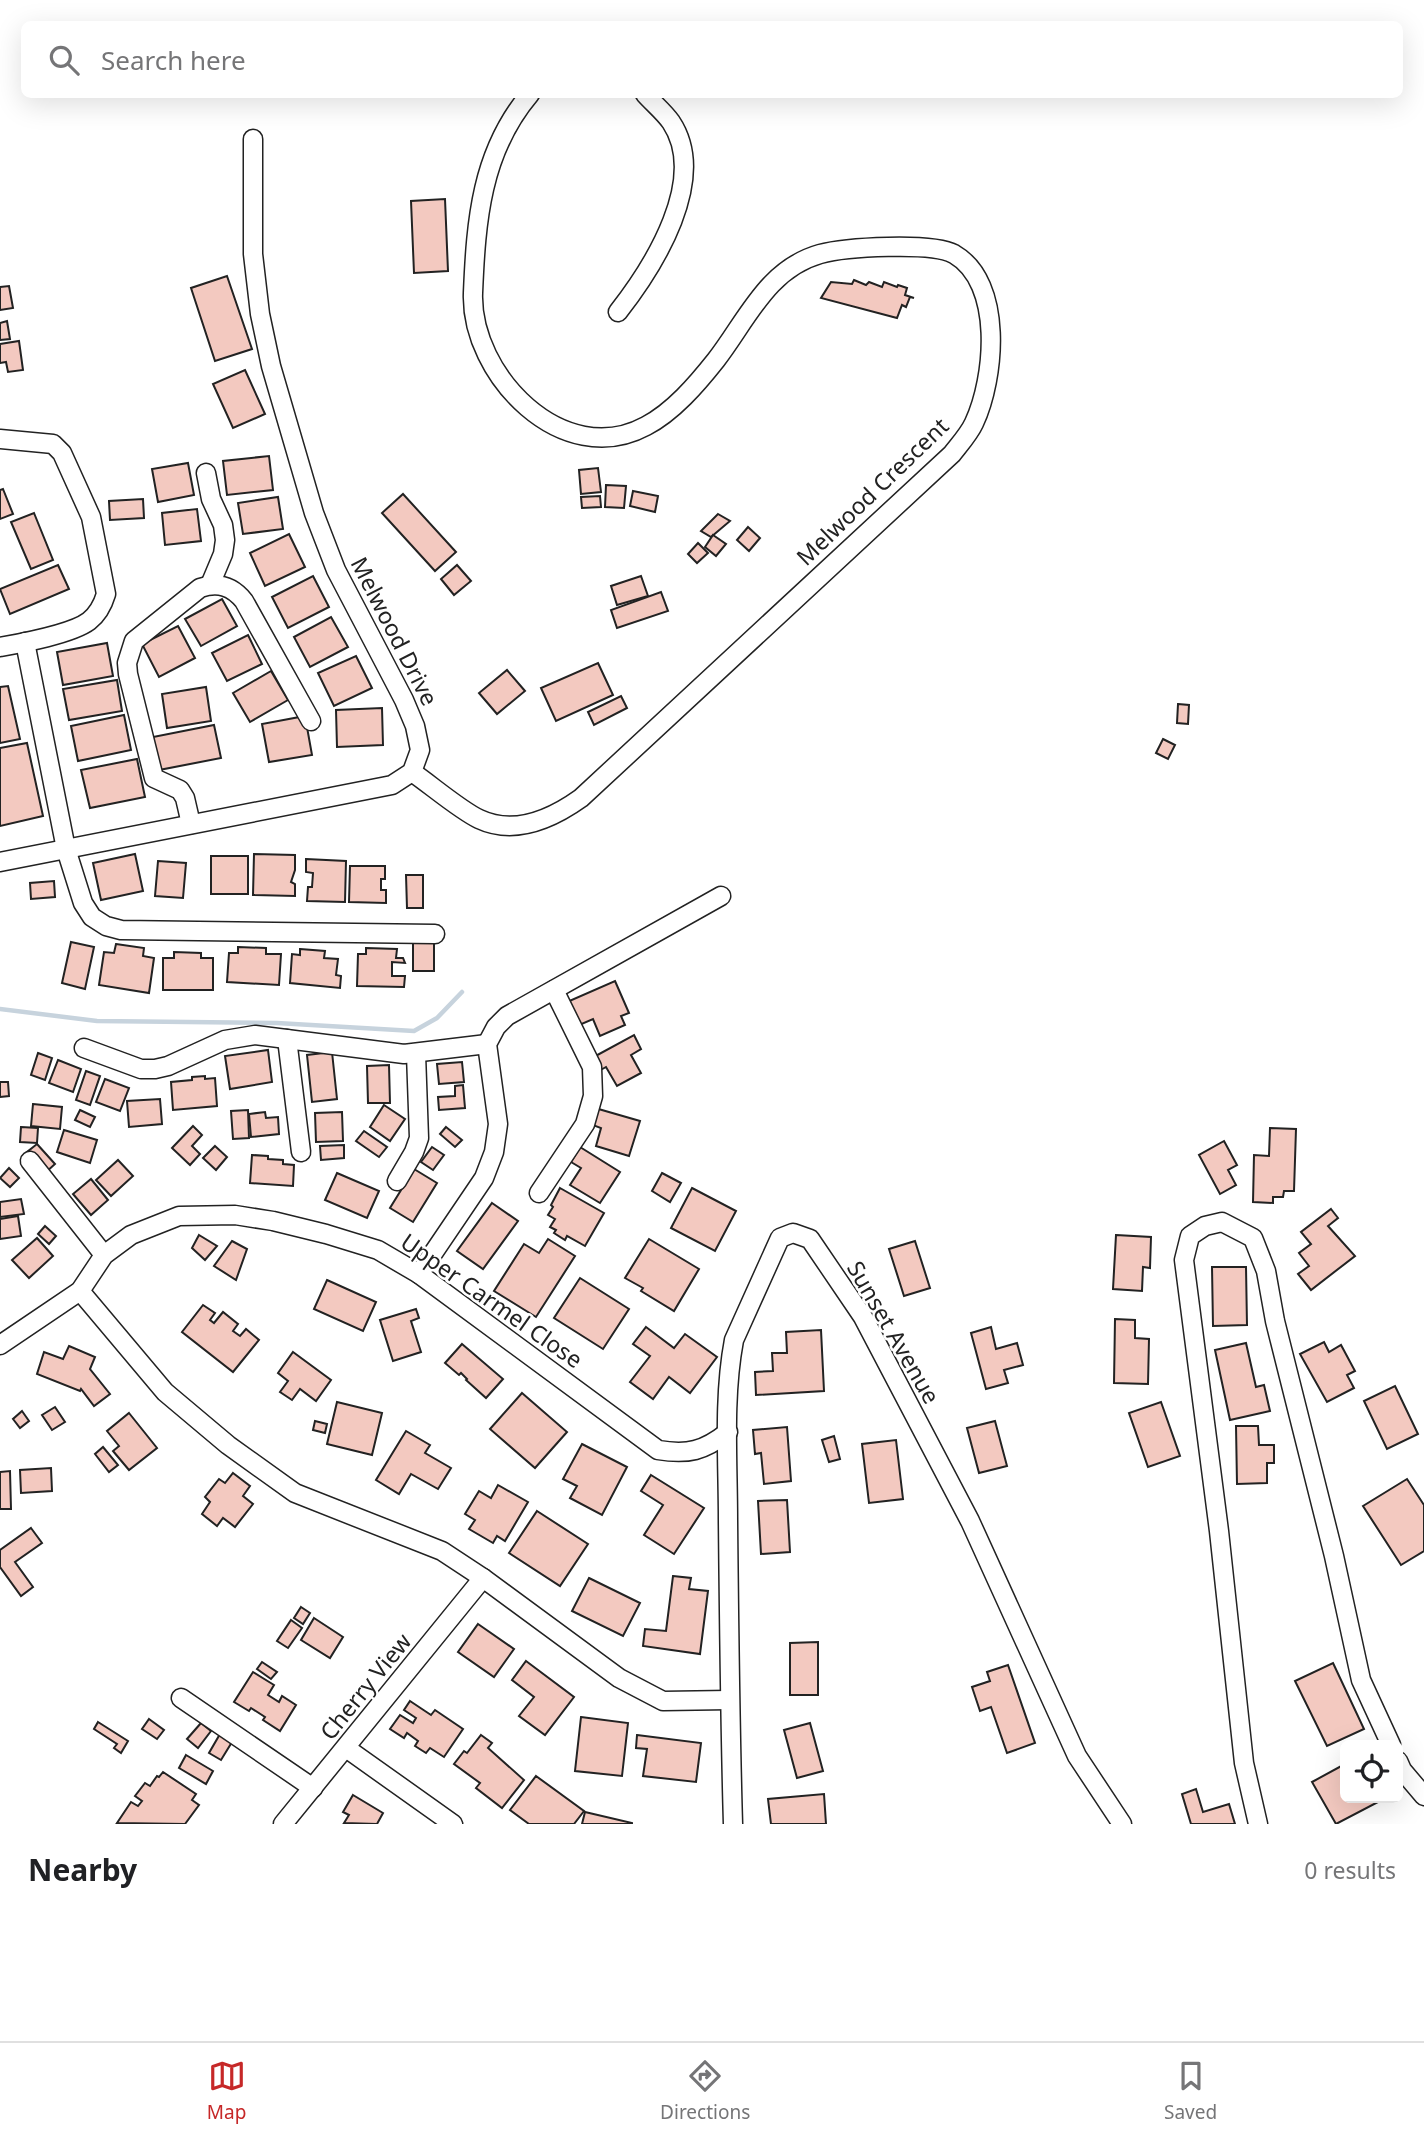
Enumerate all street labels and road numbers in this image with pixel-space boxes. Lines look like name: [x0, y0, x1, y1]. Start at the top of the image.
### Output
street label: Melwood Crescent: [789, 410, 955, 572]
street label: Melwood Drive: [344, 551, 446, 711]
street label: Upper Carmel Close: [395, 1225, 589, 1375]
street label: Sunset Avenue: [840, 1255, 948, 1409]
street label: Cherry View: [312, 1626, 418, 1746]

